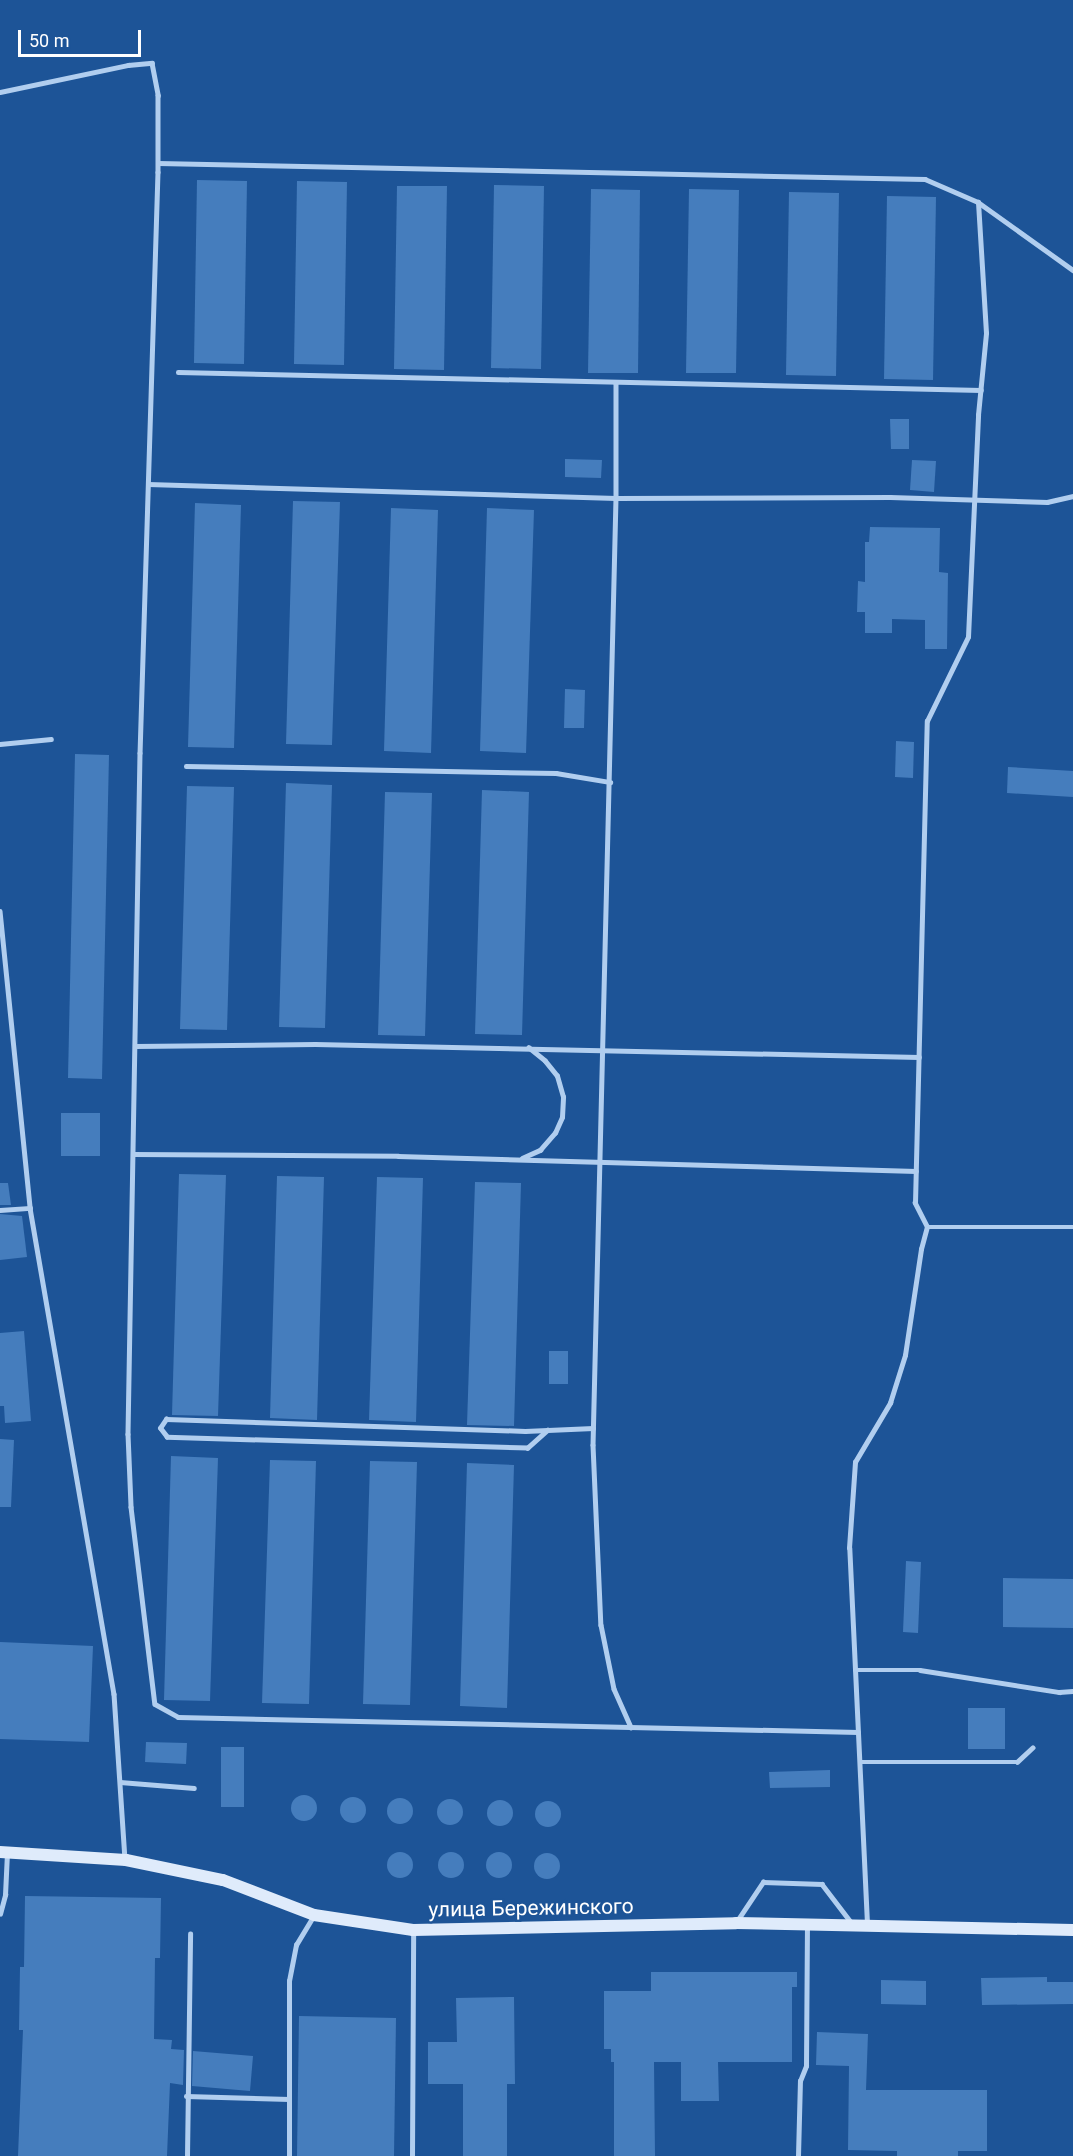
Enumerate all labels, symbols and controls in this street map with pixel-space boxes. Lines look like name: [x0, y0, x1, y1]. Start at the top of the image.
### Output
scale bar: [21, 18, 144, 56]
text: 50 m: [29, 30, 69, 51]
street label: улица Бережинского: [428, 1894, 634, 1922]

